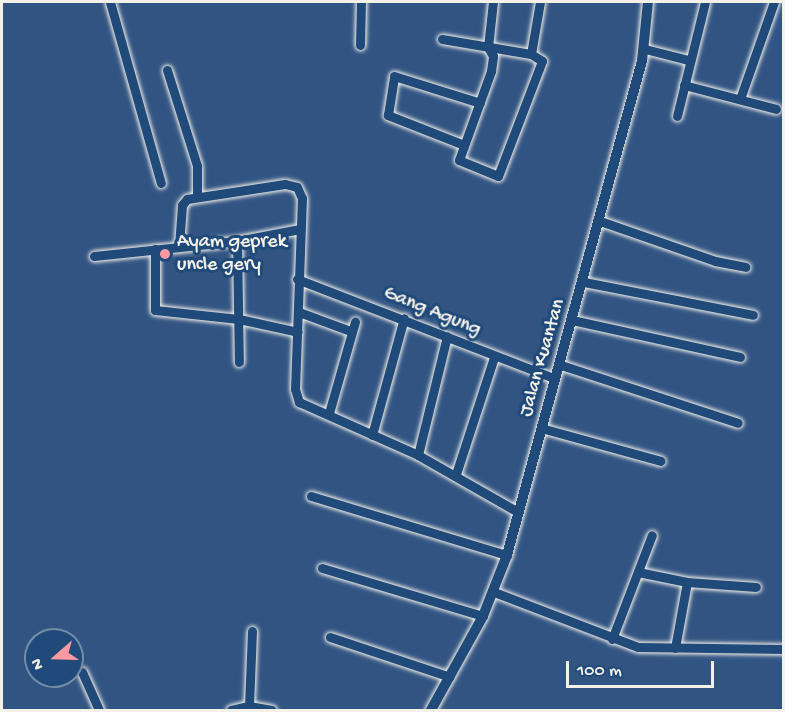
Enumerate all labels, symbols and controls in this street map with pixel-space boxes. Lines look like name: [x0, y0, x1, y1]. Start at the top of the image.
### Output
place label: Ayam geprek uncle gery: [177, 231, 287, 278]
marker: Ayam geprek uncle gery: [158, 247, 172, 261]
street label: Gang Agung: [380, 282, 484, 342]
street label: Jalan Kuantan: [515, 296, 571, 420]
north arrow: [24, 628, 84, 688]
scale bar: [569, 649, 718, 687]
text: N: [28, 655, 49, 672]
text: 100 m: [577, 661, 622, 682]

